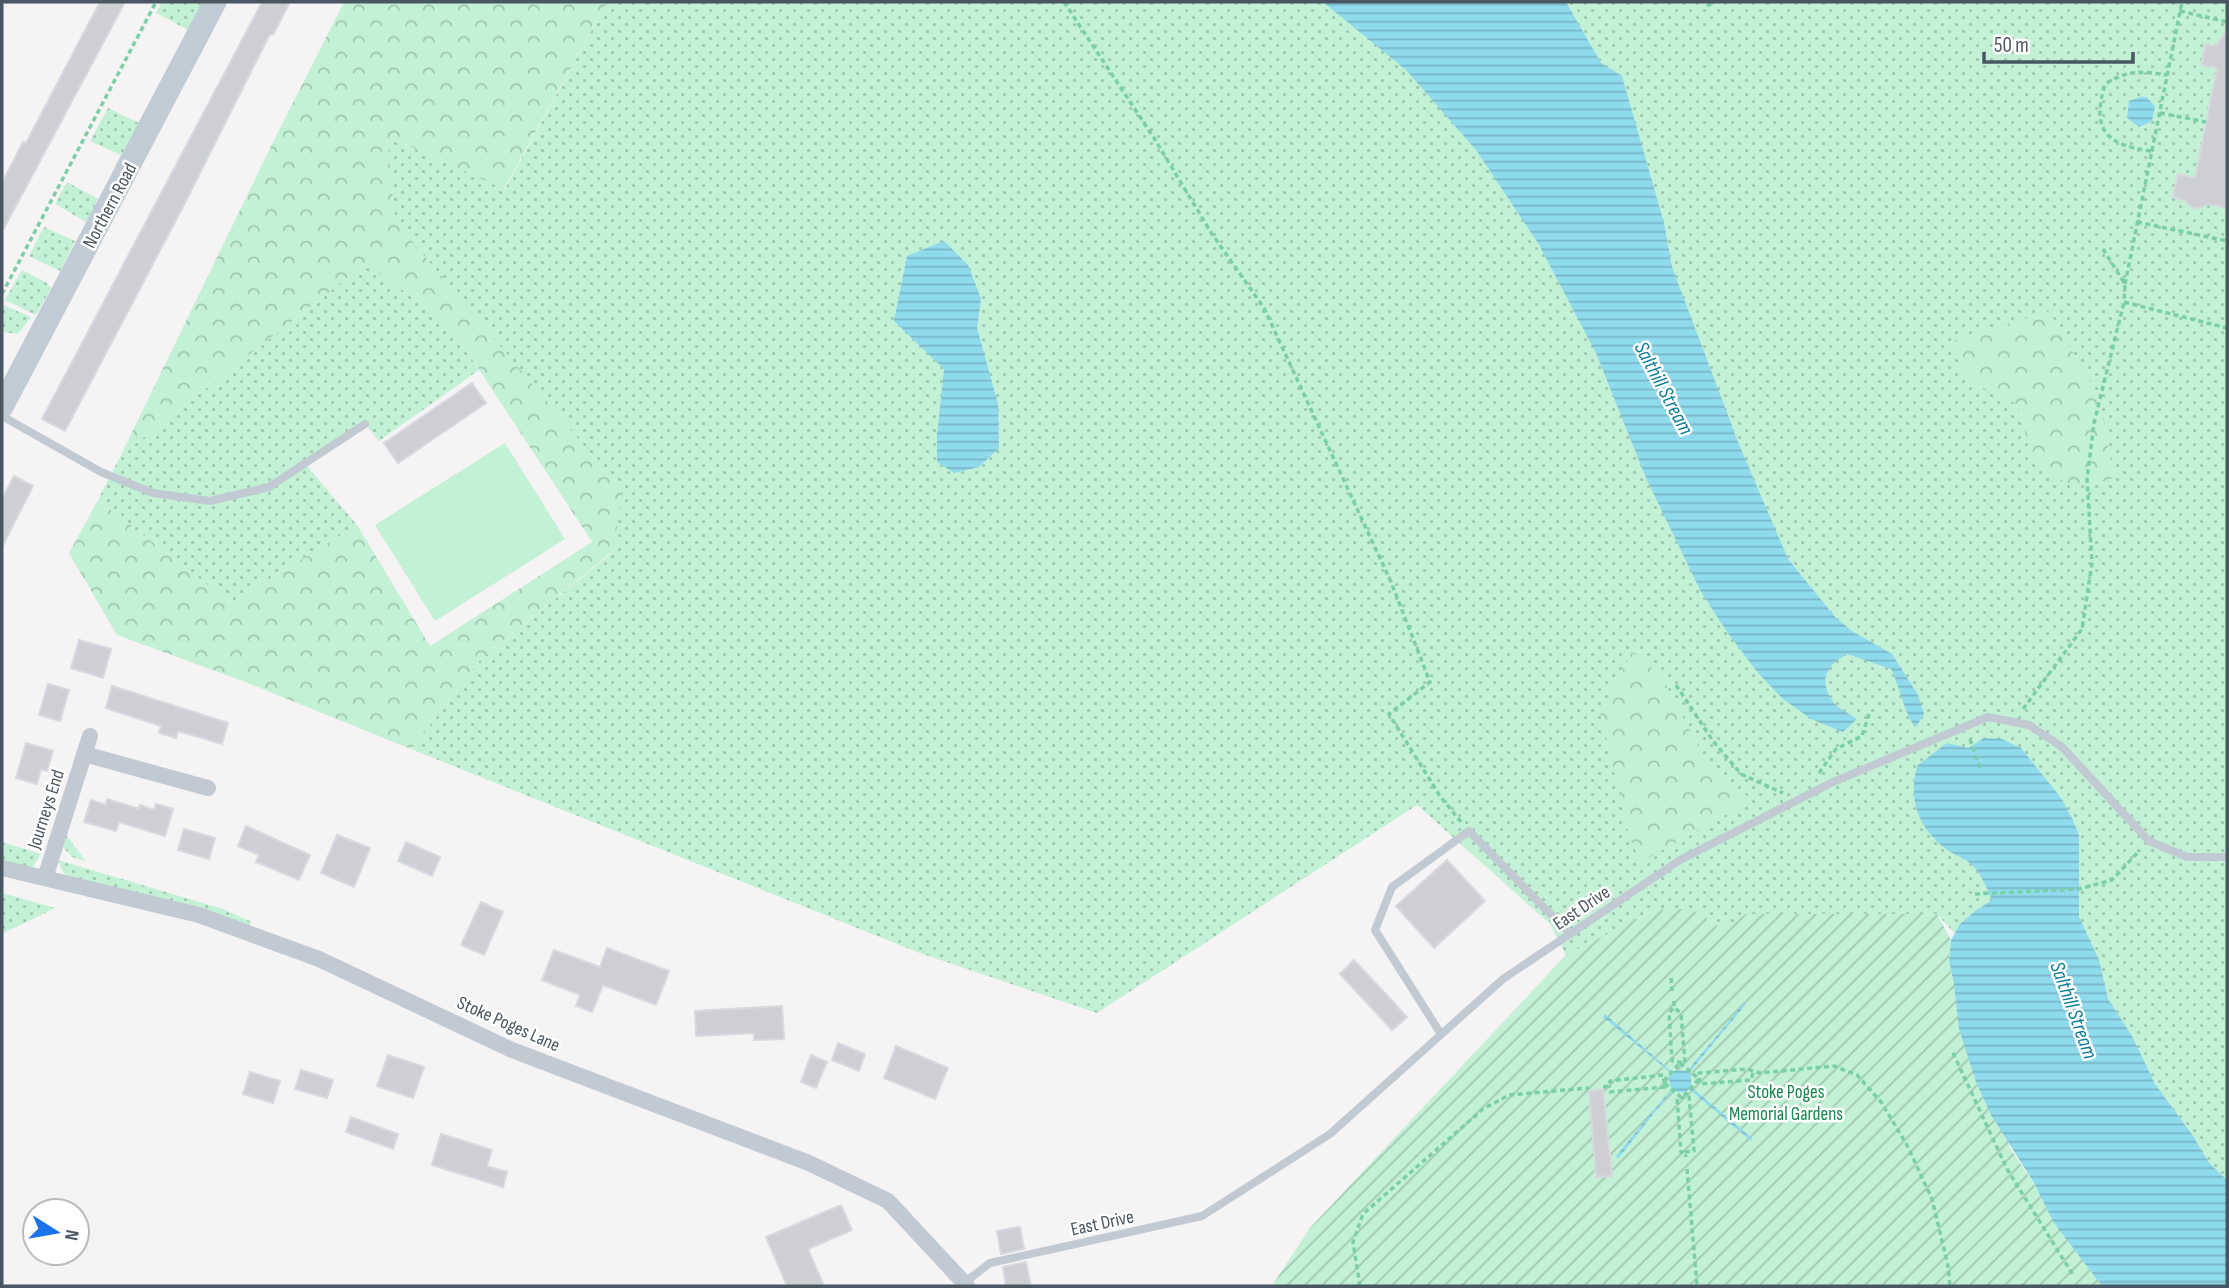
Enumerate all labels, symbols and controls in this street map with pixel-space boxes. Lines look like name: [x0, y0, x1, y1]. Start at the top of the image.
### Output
scale bar: [1984, 21, 2133, 65]
text: 50 m: [1994, 33, 2029, 58]
street label: Northern Road: [78, 159, 142, 252]
water label: Salthill Stream: [1629, 338, 1698, 439]
street label: Journeys End: [23, 767, 70, 853]
street label: East Drive: [1549, 881, 1615, 936]
water label: Salthill Stream: [2044, 958, 2103, 1062]
street label: Stoke Poges Lane: [453, 991, 563, 1057]
park label: Stoke Poges Memorial Gardens: [1729, 1081, 1843, 1126]
north arrow: [21, 1197, 91, 1267]
street label: East Drive: [1069, 1206, 1136, 1241]
text: N: [59, 1228, 83, 1242]

